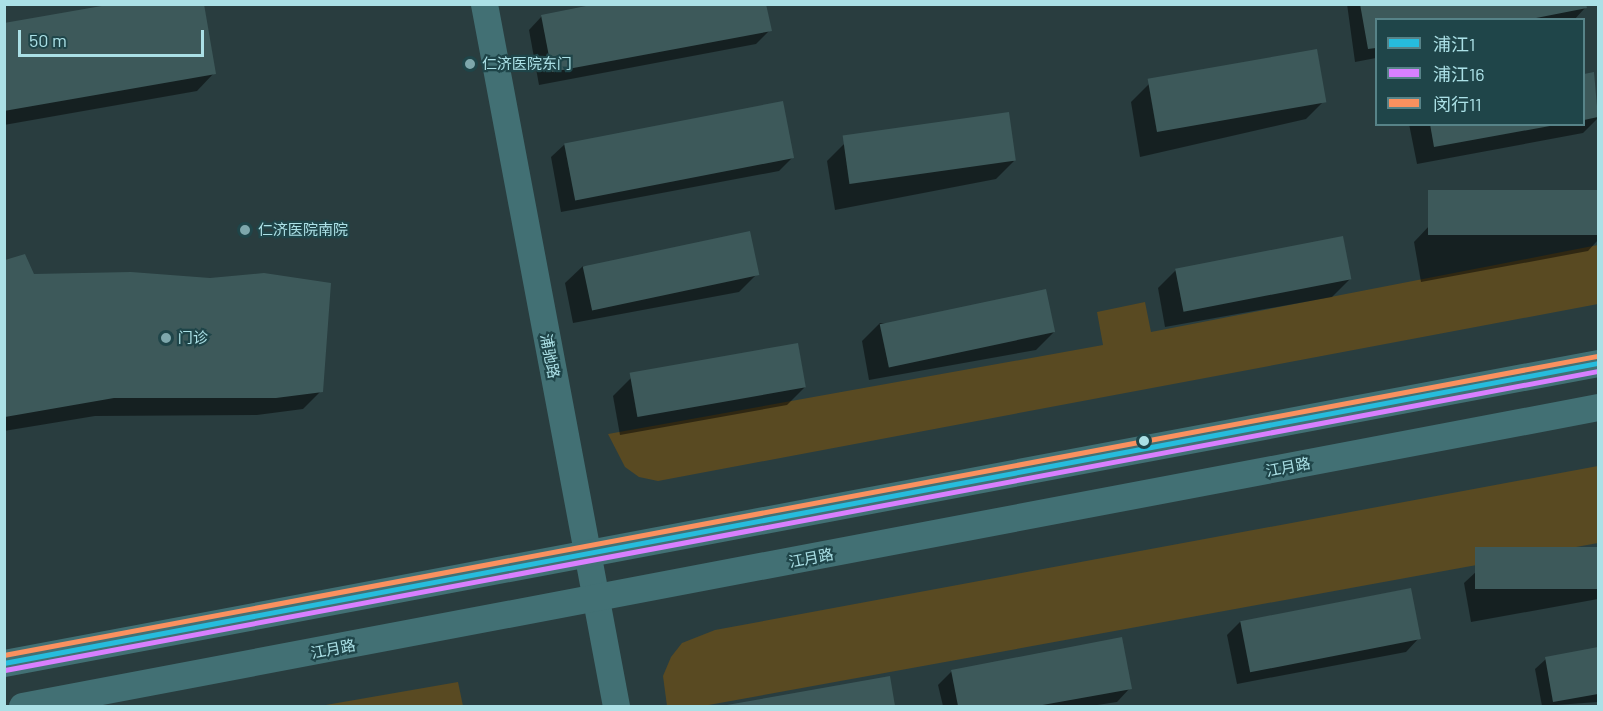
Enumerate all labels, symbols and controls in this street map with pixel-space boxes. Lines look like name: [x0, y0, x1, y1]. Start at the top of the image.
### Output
scale bar: [21, 18, 207, 56]
legend: [1375, 18, 1585, 126]
text: 50 m: [29, 29, 67, 51]
text: 浦江1: [1433, 33, 1475, 55]
place label: 仁济医院东门: [482, 55, 572, 73]
marker: 仁济医院东门: [463, 57, 477, 71]
text: 浦江16: [1433, 63, 1485, 85]
text: 闵行11: [1433, 93, 1482, 115]
marker: 仁济医院南院: [236, 221, 254, 239]
place label: 仁济医院南院: [258, 221, 348, 239]
place label: 门诊: [178, 329, 208, 347]
marker: 门诊: [159, 331, 173, 345]
street label: 浦驰路: [537, 332, 563, 380]
unlabelled marker: [1138, 435, 1150, 447]
street label: 江月路: [1264, 454, 1312, 480]
street label: 江月路: [787, 545, 835, 571]
street label: 江月路: [309, 636, 357, 662]

